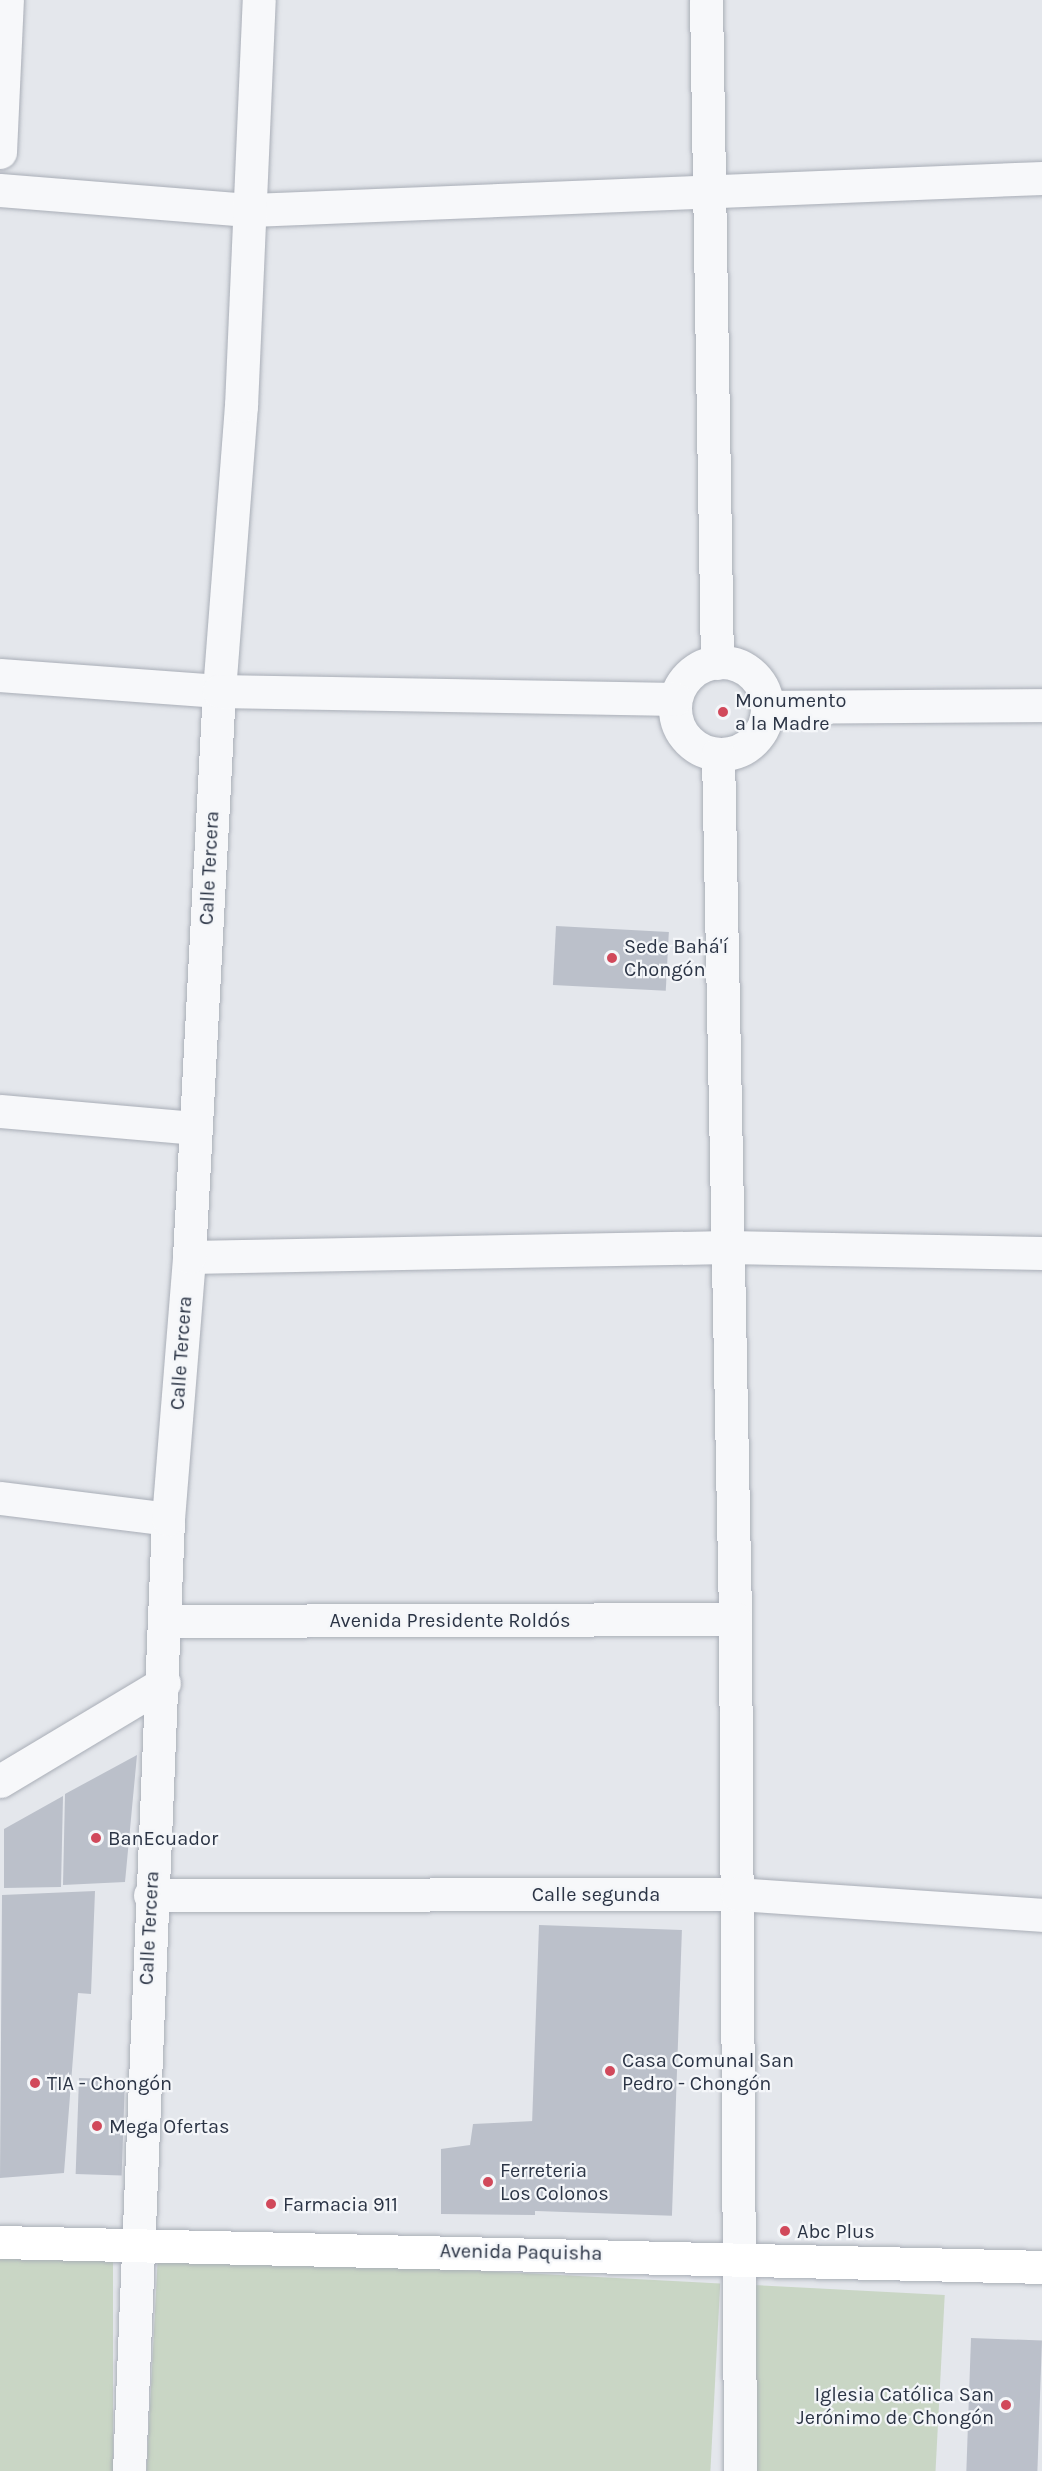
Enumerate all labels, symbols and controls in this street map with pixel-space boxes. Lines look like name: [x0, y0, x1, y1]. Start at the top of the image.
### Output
place label: Monumento a la Madre: [735, 688, 847, 735]
marker: Monumento a la Madre: [716, 705, 730, 719]
street label: Calle Tercera: [194, 810, 224, 926]
place label: Sede Bahá'í Chongón: [624, 934, 728, 981]
marker: Sede Bahá'í Chongón: [605, 951, 619, 965]
street label: Calle Tercera: [165, 1295, 197, 1411]
street label: Avenida Presidente Roldós: [330, 1608, 570, 1632]
place label: BanEcuador: [108, 1826, 218, 1850]
marker: BanEcuador: [89, 1831, 103, 1845]
street label: Calle Tercera: [134, 1870, 164, 1986]
street label: Calle segunda: [532, 1882, 660, 1906]
place label: Casa Comunal San Pedro - Chongón: [622, 2048, 794, 2095]
marker: Casa Comunal San Pedro - Chongón: [603, 2064, 617, 2078]
place label: TIA - Chongón: [47, 2071, 172, 2095]
marker: TIA - Chongón: [28, 2076, 42, 2090]
place label: Mega Ofertas: [109, 2114, 230, 2138]
marker: Mega Ofertas: [90, 2119, 104, 2133]
place label: Ferreteria Los Colonos: [500, 2158, 609, 2205]
marker: Ferreteria Los Colonos: [481, 2175, 495, 2189]
place label: Farmacia 911: [283, 2192, 398, 2216]
marker: Farmacia 911: [264, 2197, 278, 2211]
place label: Abc Plus: [797, 2219, 875, 2243]
marker: Abc Plus: [778, 2224, 792, 2238]
street label: Avenida Paquisha: [440, 2239, 602, 2265]
place label: Iglesia Católica San Jerónimo de Chongón: [797, 2382, 994, 2429]
marker: Iglesia Católica San Jerónimo de Chongón: [999, 2398, 1013, 2412]

